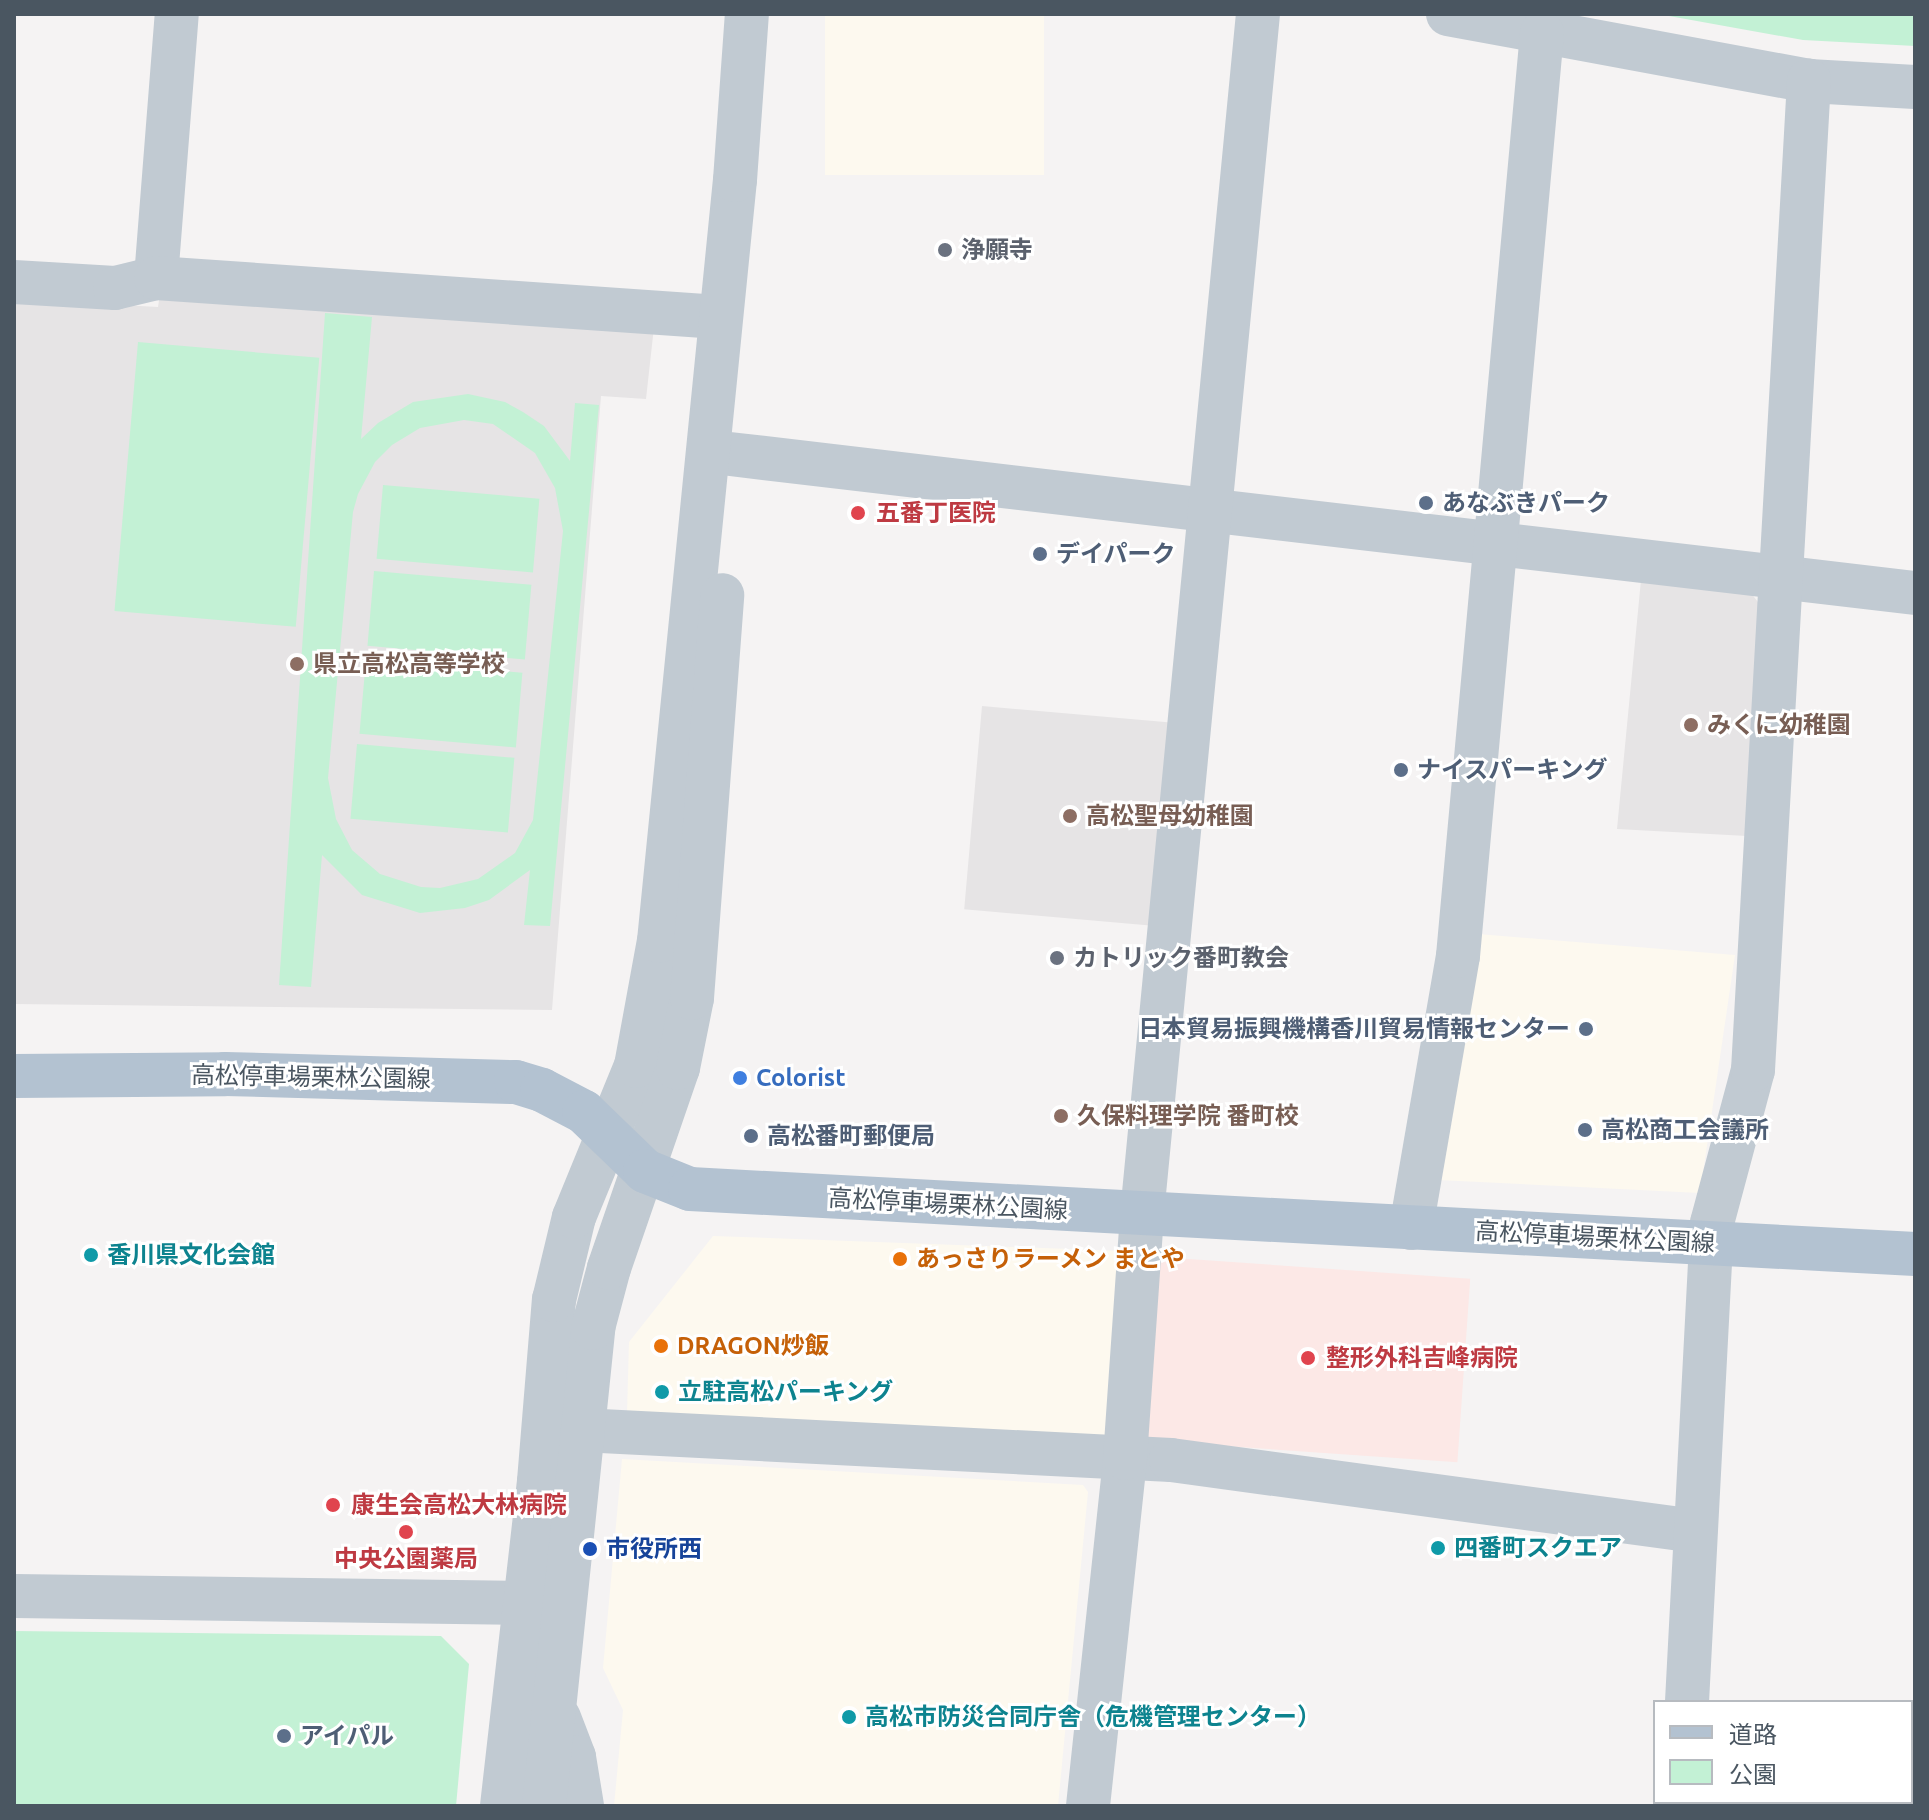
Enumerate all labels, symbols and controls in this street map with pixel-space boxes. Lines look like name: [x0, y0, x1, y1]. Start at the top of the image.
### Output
place label: 浄願寺: [961, 236, 1033, 264]
marker: 浄願寺: [936, 241, 954, 259]
place label: あなぶきパーク: [1442, 489, 1610, 517]
marker: あなぶきパーク: [1417, 494, 1435, 512]
place label: 五番丁医院: [876, 499, 996, 527]
marker: 五番丁医院: [847, 502, 869, 524]
place label: デイパーク: [1056, 540, 1176, 568]
marker: デイパーク: [1031, 545, 1049, 563]
place label: 県立高松高等学校: [313, 650, 505, 678]
marker: 県立高松高等学校: [288, 655, 306, 673]
place label: みくに幼稚園: [1707, 711, 1851, 739]
marker: みくに幼稚園: [1682, 716, 1700, 734]
place label: ナイスパーキング: [1417, 756, 1609, 784]
marker: ナイスパーキング: [1392, 761, 1410, 779]
place label: 高松聖母幼稚園: [1086, 802, 1254, 830]
marker: 高松聖母幼稚園: [1061, 807, 1079, 825]
place label: カトリック番町教会: [1073, 944, 1289, 972]
marker: カトリック番町教会: [1048, 949, 1066, 967]
place label: 日本貿易振興機構香川貿易情報センター: [1138, 1015, 1570, 1043]
marker: 日本貿易振興機構香川貿易情報センター: [1577, 1020, 1595, 1038]
street label: 高松停車場栗林公園線: [191, 1061, 431, 1093]
place label: Colorist: [756, 1064, 845, 1092]
marker: Colorist: [731, 1069, 749, 1087]
place label: 久保料理学院 番町校: [1077, 1102, 1299, 1130]
marker: 久保料理学院 番町校: [1052, 1107, 1070, 1125]
place label: 高松商工会議所: [1601, 1116, 1769, 1144]
marker: 高松商工会議所: [1576, 1121, 1594, 1139]
place label: 高松番町郵便局: [767, 1122, 935, 1150]
marker: 高松番町郵便局: [742, 1127, 760, 1145]
street label: 高松停車場栗林公園線: [827, 1183, 1069, 1225]
street label: 高松停車場栗林公園線: [1474, 1216, 1716, 1258]
place label: 香川県文化会館: [107, 1241, 275, 1269]
place label: あっさりラーメン まとや: [916, 1245, 1186, 1273]
marker: 香川県文化会館: [82, 1246, 100, 1264]
marker: あっさりラーメン まとや: [891, 1250, 909, 1268]
place label: DRAGON炒飯: [677, 1332, 829, 1360]
marker: DRAGON炒飯: [652, 1337, 670, 1355]
place label: 整形外科吉峰病院: [1326, 1344, 1518, 1372]
marker: 整形外科吉峰病院: [1297, 1347, 1319, 1369]
place label: 立駐高松パーキング: [678, 1378, 894, 1406]
marker: 立駐高松パーキング: [653, 1383, 671, 1401]
place label: 康生会高松大林病院: [351, 1491, 567, 1519]
marker: 康生会高松大林病院: [322, 1494, 344, 1516]
marker: 中央公園薬局: [397, 1523, 415, 1541]
place label: 四番町スクエア: [1454, 1534, 1622, 1562]
place label: 市役所西: [606, 1535, 702, 1563]
marker: 四番町スクエア: [1429, 1539, 1447, 1557]
marker: 市役所西: [581, 1540, 599, 1558]
place label: 中央公園薬局: [334, 1545, 478, 1573]
legend: [1653, 1700, 1913, 1804]
place label: 高松市防災合同庁舎（危機管理センター）: [865, 1703, 1321, 1731]
marker: 高松市防災合同庁舎（危機管理センター）: [840, 1708, 858, 1726]
text: 道路: [1729, 1721, 1777, 1748]
place label: アイパル: [300, 1722, 396, 1750]
marker: アイパル: [275, 1727, 293, 1745]
text: 公園: [1729, 1761, 1777, 1788]

